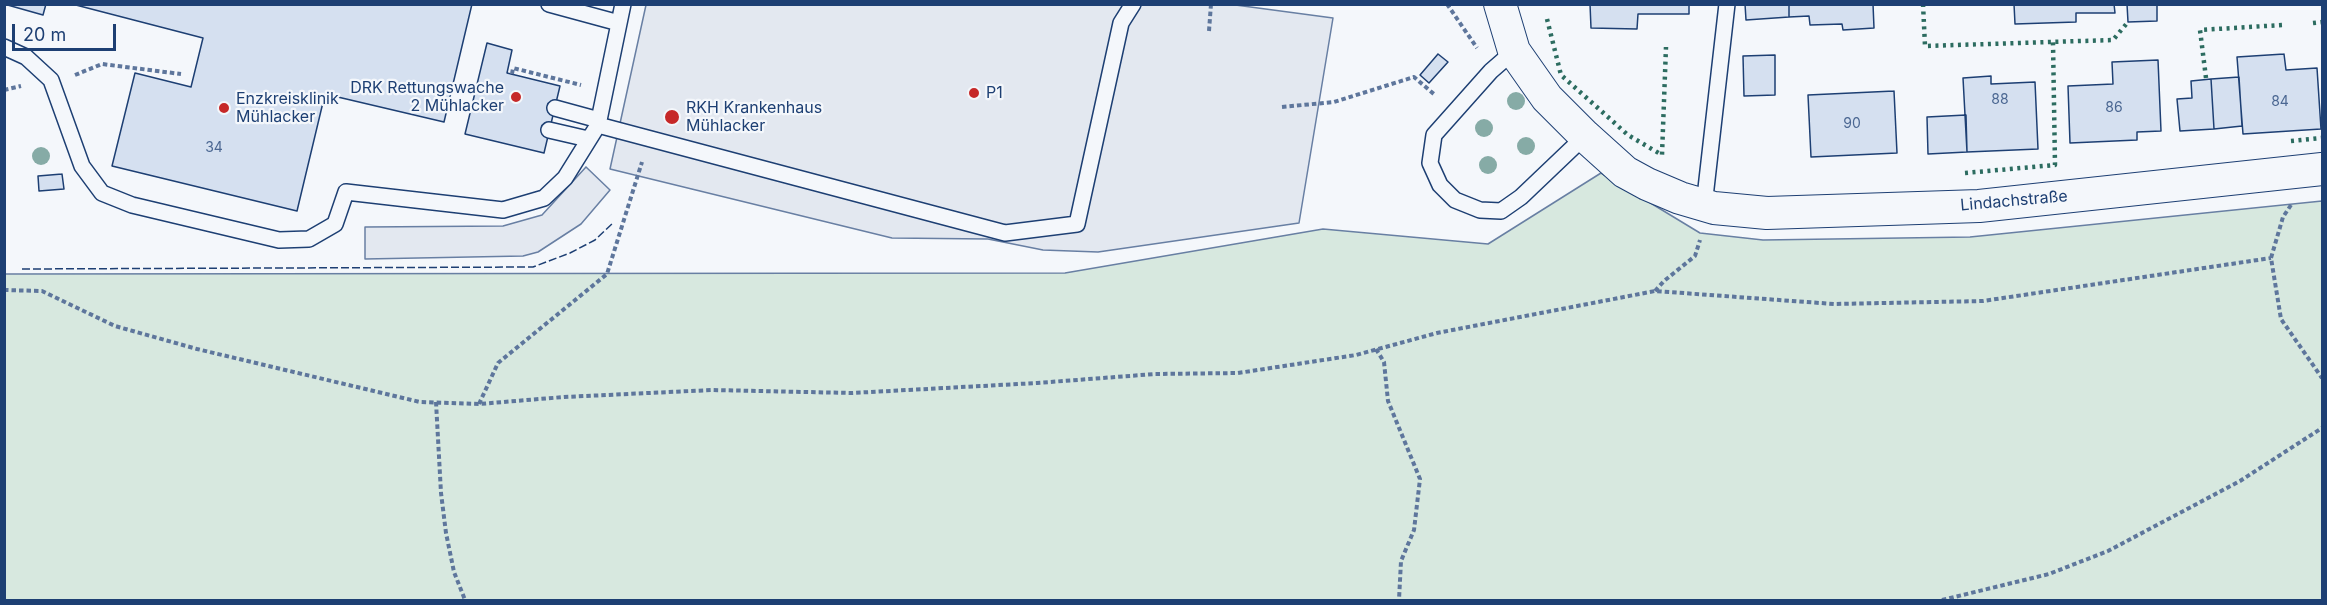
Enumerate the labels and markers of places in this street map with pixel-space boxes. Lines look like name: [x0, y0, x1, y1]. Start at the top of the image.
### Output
place label: DRK Rettungswache 2 Mühlacker: [350, 78, 504, 116]
place label: P1: [986, 83, 1003, 103]
marker: P1: [967, 86, 981, 100]
place label: Enzkreisklinik Mühlacker: [236, 89, 339, 127]
marker: DRK Rettungswache 2 Mühlacker: [509, 90, 523, 104]
place label: RKH Krankenhaus Mühlacker: [686, 98, 822, 136]
marker: Enzkreisklinik Mühlacker: [217, 101, 231, 115]
marker: RKH Krankenhaus Mühlacker: [663, 108, 681, 126]

